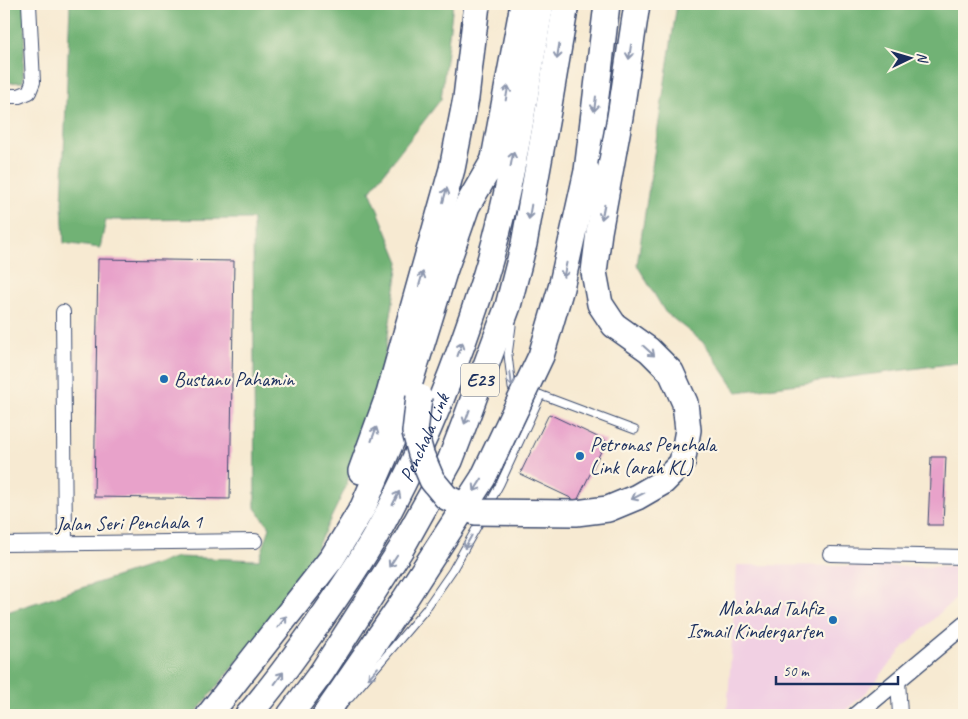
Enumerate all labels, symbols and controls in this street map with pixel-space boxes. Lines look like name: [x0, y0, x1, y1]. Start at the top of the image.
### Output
north arrow: [886, 32, 936, 82]
one-way arrow: [553, 44, 563, 60]
one-way arrow: [625, 44, 635, 60]
text: N: [914, 52, 932, 64]
one-way arrow: [502, 85, 512, 101]
one-way arrow: [590, 96, 600, 112]
one-way arrow: [508, 151, 518, 167]
one-way arrow: [441, 187, 450, 203]
one-way arrow: [524, 204, 534, 220]
one-way arrow: [597, 204, 607, 220]
one-way arrow: [560, 262, 569, 278]
one-way arrow: [417, 271, 427, 287]
one-way arrow: [456, 341, 465, 356]
one-way arrow: [643, 346, 656, 357]
road number: E23: [461, 364, 499, 396]
place label: Bustanu Pahamin: [174, 367, 295, 392]
one-way arrow: [506, 371, 516, 387]
marker: Bustanu Pahamin: [158, 373, 170, 385]
street label: Penchala Link: [394, 388, 455, 486]
one-way arrow: [462, 409, 471, 424]
one-way arrow: [370, 427, 380, 443]
place label: Petronas Penchala Link (arah KL): [590, 432, 718, 480]
marker: Petronas Penchala Link (arah KL): [574, 450, 586, 462]
one-way arrow: [473, 477, 483, 491]
one-way arrow: [392, 491, 401, 506]
one-way arrow: [631, 492, 646, 501]
street label: Jalan Seri Penchala 1: [54, 509, 204, 537]
one-way arrow: [463, 534, 472, 549]
one-way arrow: [388, 554, 398, 568]
place label: Ma’ahad Tahfiz Ismail Kindergarten: [687, 596, 826, 644]
marker: Ma’ahad Tahfiz Ismail Kindergarten: [827, 614, 839, 626]
one-way arrow: [276, 616, 287, 629]
scale bar: [776, 654, 898, 686]
text: 50 m: [783, 662, 810, 681]
one-way arrow: [367, 667, 379, 680]
one-way arrow: [274, 671, 284, 685]

